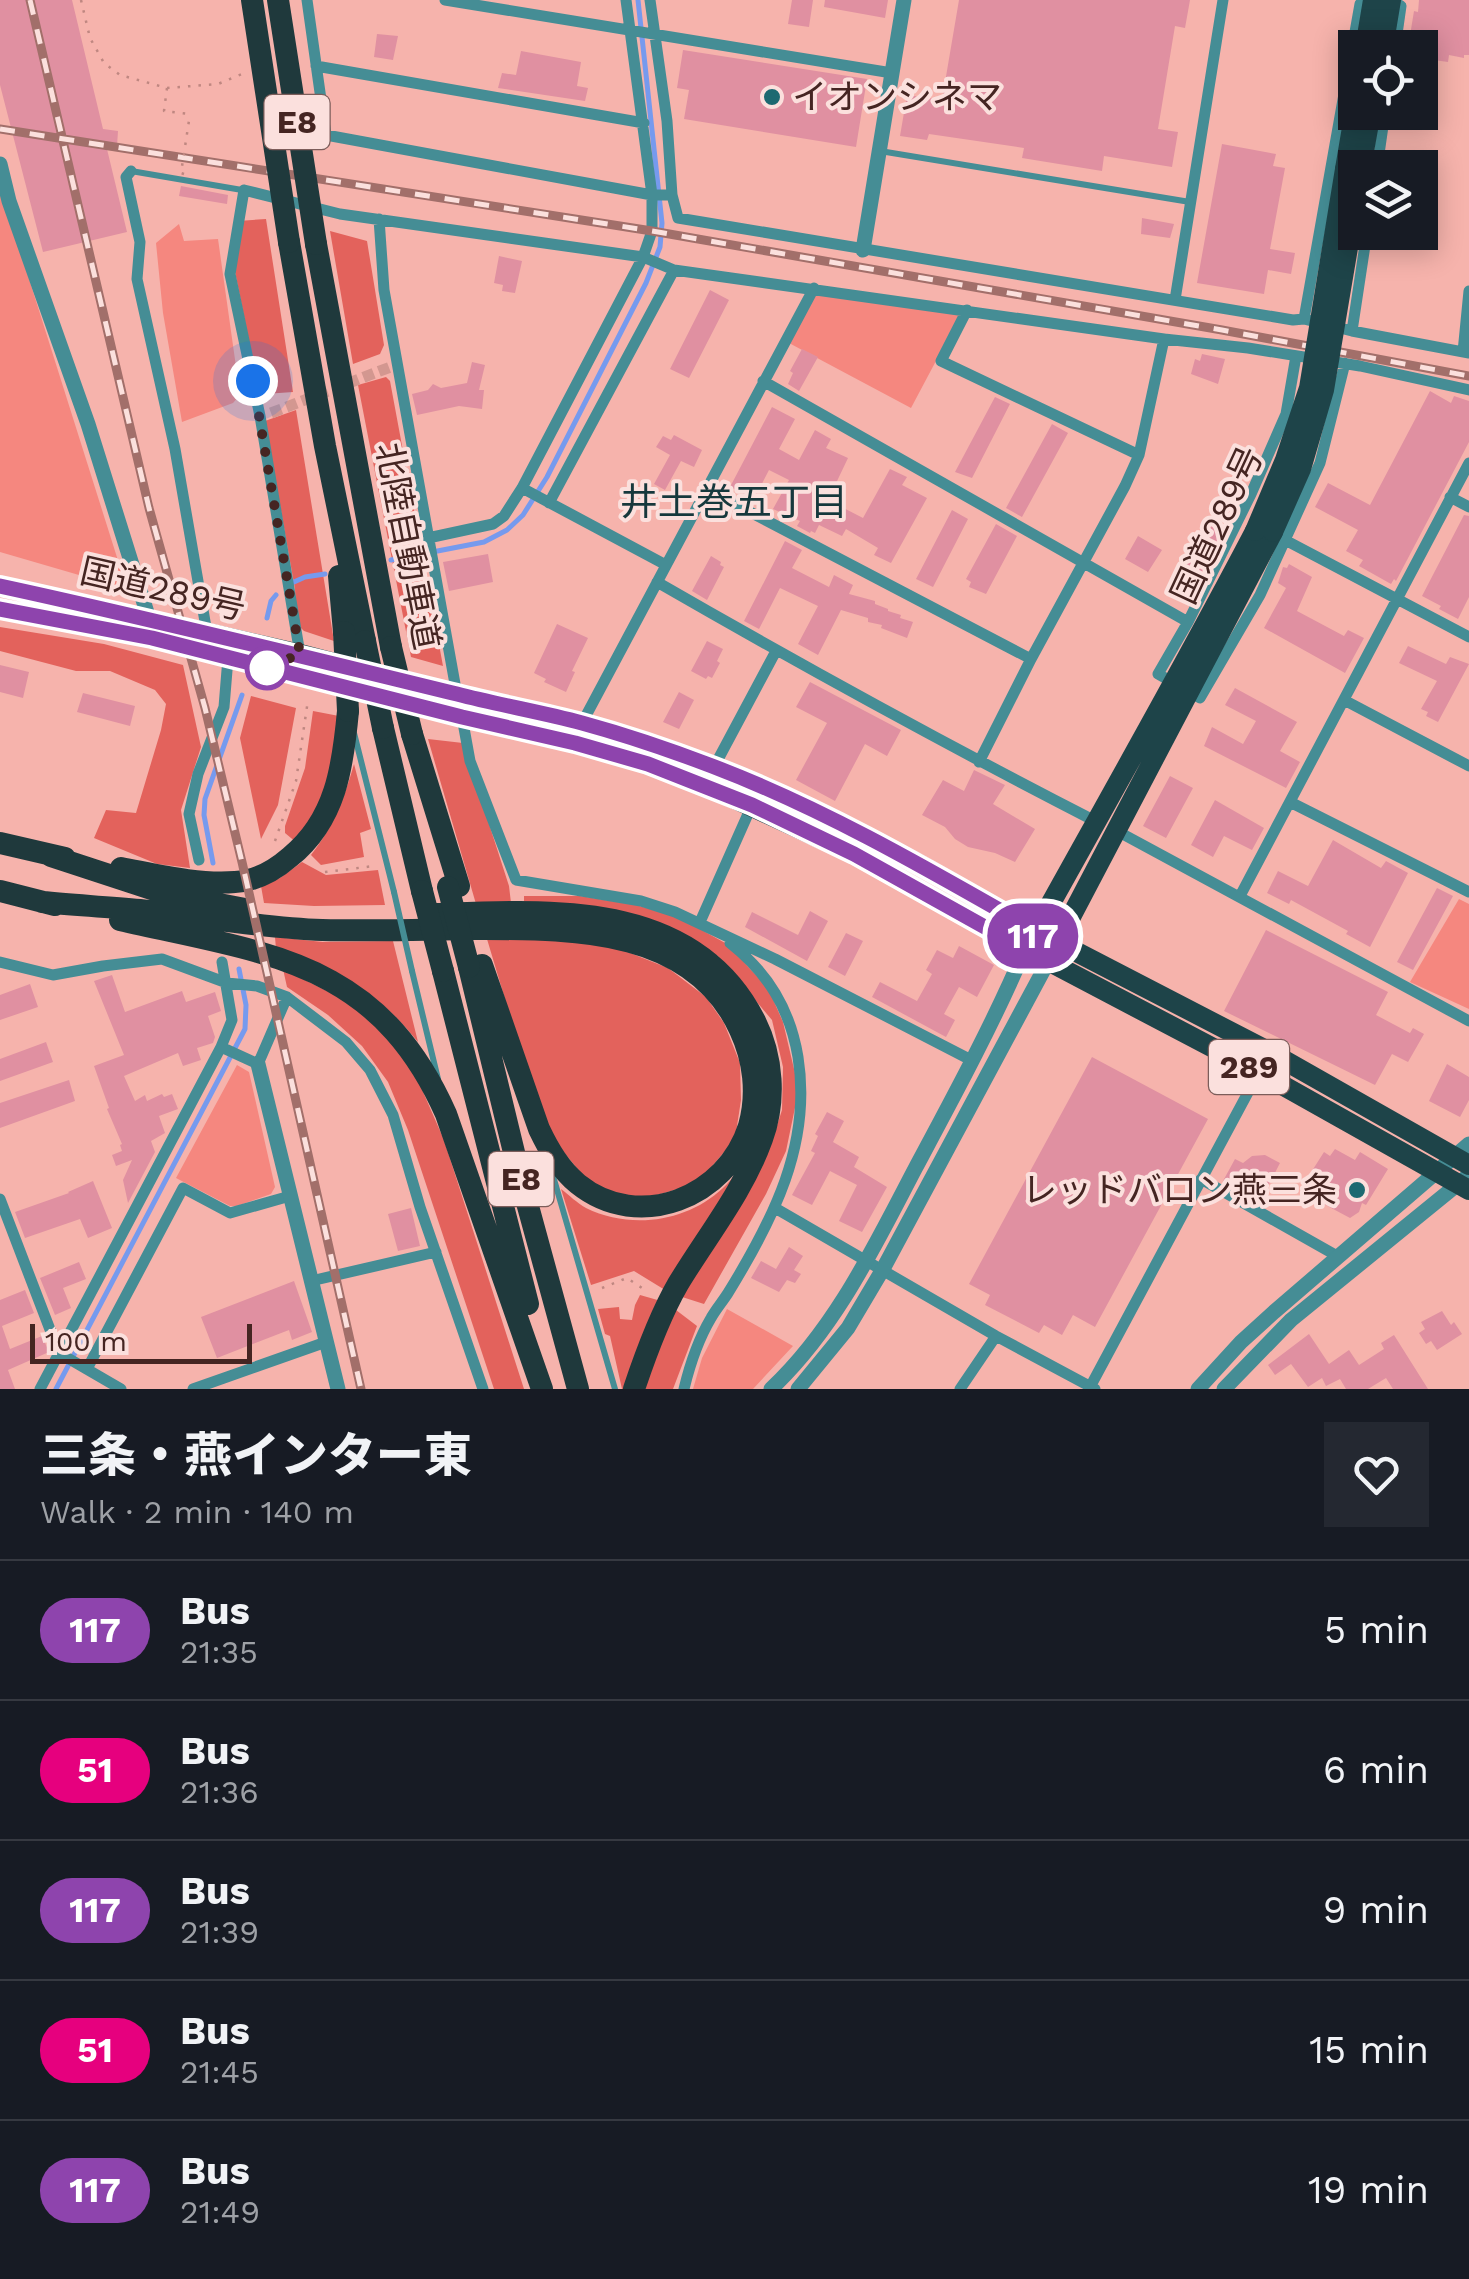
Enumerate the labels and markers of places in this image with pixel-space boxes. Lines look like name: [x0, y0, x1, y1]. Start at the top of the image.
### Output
place label: イオンシネマ: [792, 76, 1002, 118]
marker: イオンシネマ: [761, 86, 783, 108]
unlabelled marker: [246, 647, 288, 689]
place label: レッドバロン燕三条: [1022, 1169, 1337, 1211]
marker: レッドバロン燕三条: [1346, 1179, 1368, 1201]

